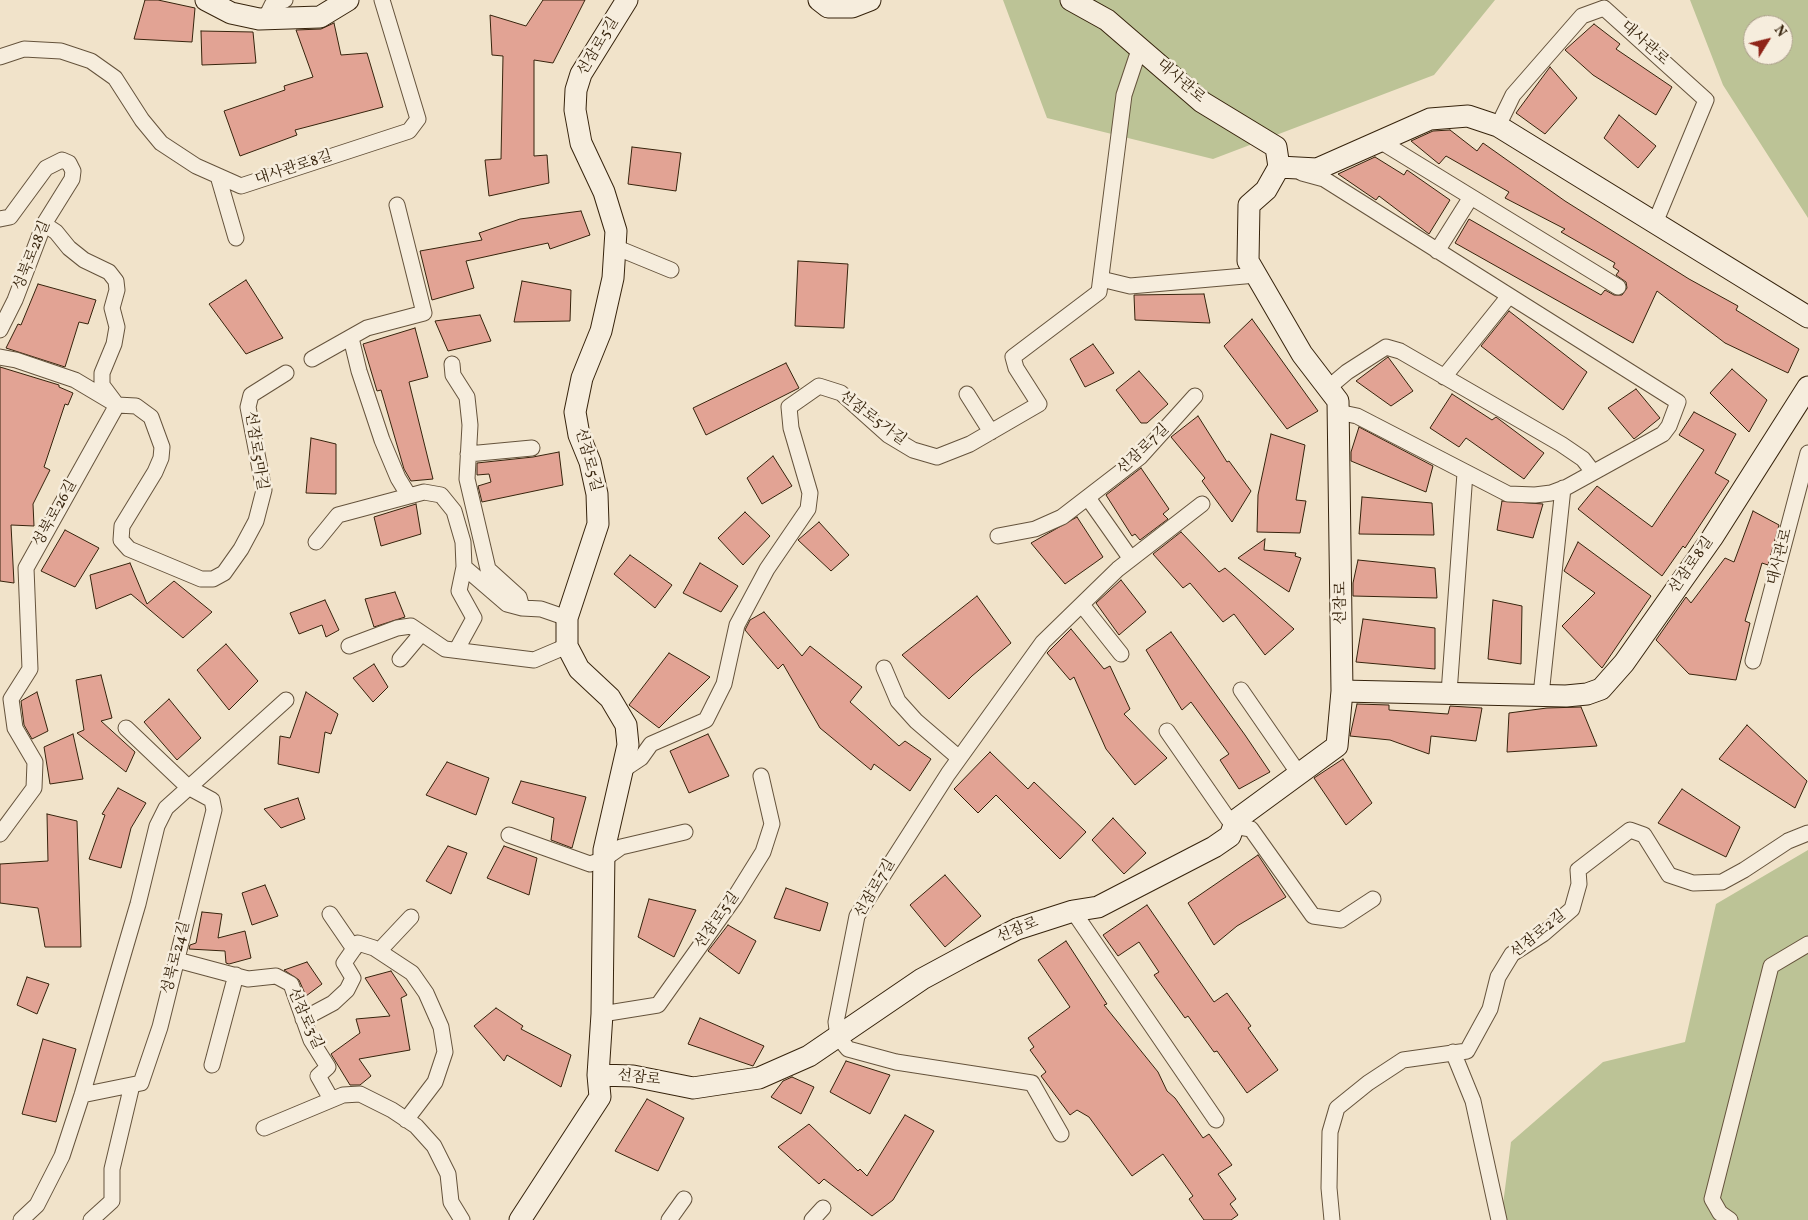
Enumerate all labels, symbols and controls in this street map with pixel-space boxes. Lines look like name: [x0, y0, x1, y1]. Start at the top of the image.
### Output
street label: 선잠로5길: [575, 14, 623, 80]
north arrow: [1743, 15, 1793, 65]
street label: 대사관로: [1616, 18, 1672, 70]
text: N: [1769, 22, 1790, 41]
street label: 대사관로: [1152, 56, 1208, 108]
street label: 대사관로8길: [253, 148, 335, 190]
street label: 성북로28길: [11, 218, 55, 294]
street label: 선잠로5가길: [835, 388, 909, 450]
street label: 선잠로5마길: [240, 410, 270, 492]
street label: 선잠로7길: [1114, 421, 1174, 479]
street label: 선잠로5길: [570, 426, 604, 494]
street label: 성북로26길: [30, 477, 82, 551]
street label: 대사관로: [1765, 527, 1797, 587]
street label: 선잠로8길: [1666, 534, 1718, 598]
street label: 선잠로: [1333, 581, 1351, 625]
street label: 선잠로7길: [852, 856, 900, 922]
street label: 선잠로5길: [692, 889, 744, 953]
street label: 선잠로2길: [1508, 907, 1570, 963]
street label: 선잠로: [994, 915, 1042, 947]
street label: 성북로24길: [159, 920, 195, 996]
street label: 선잠로3길: [282, 985, 326, 1053]
street label: 선잠로: [616, 1067, 662, 1091]

